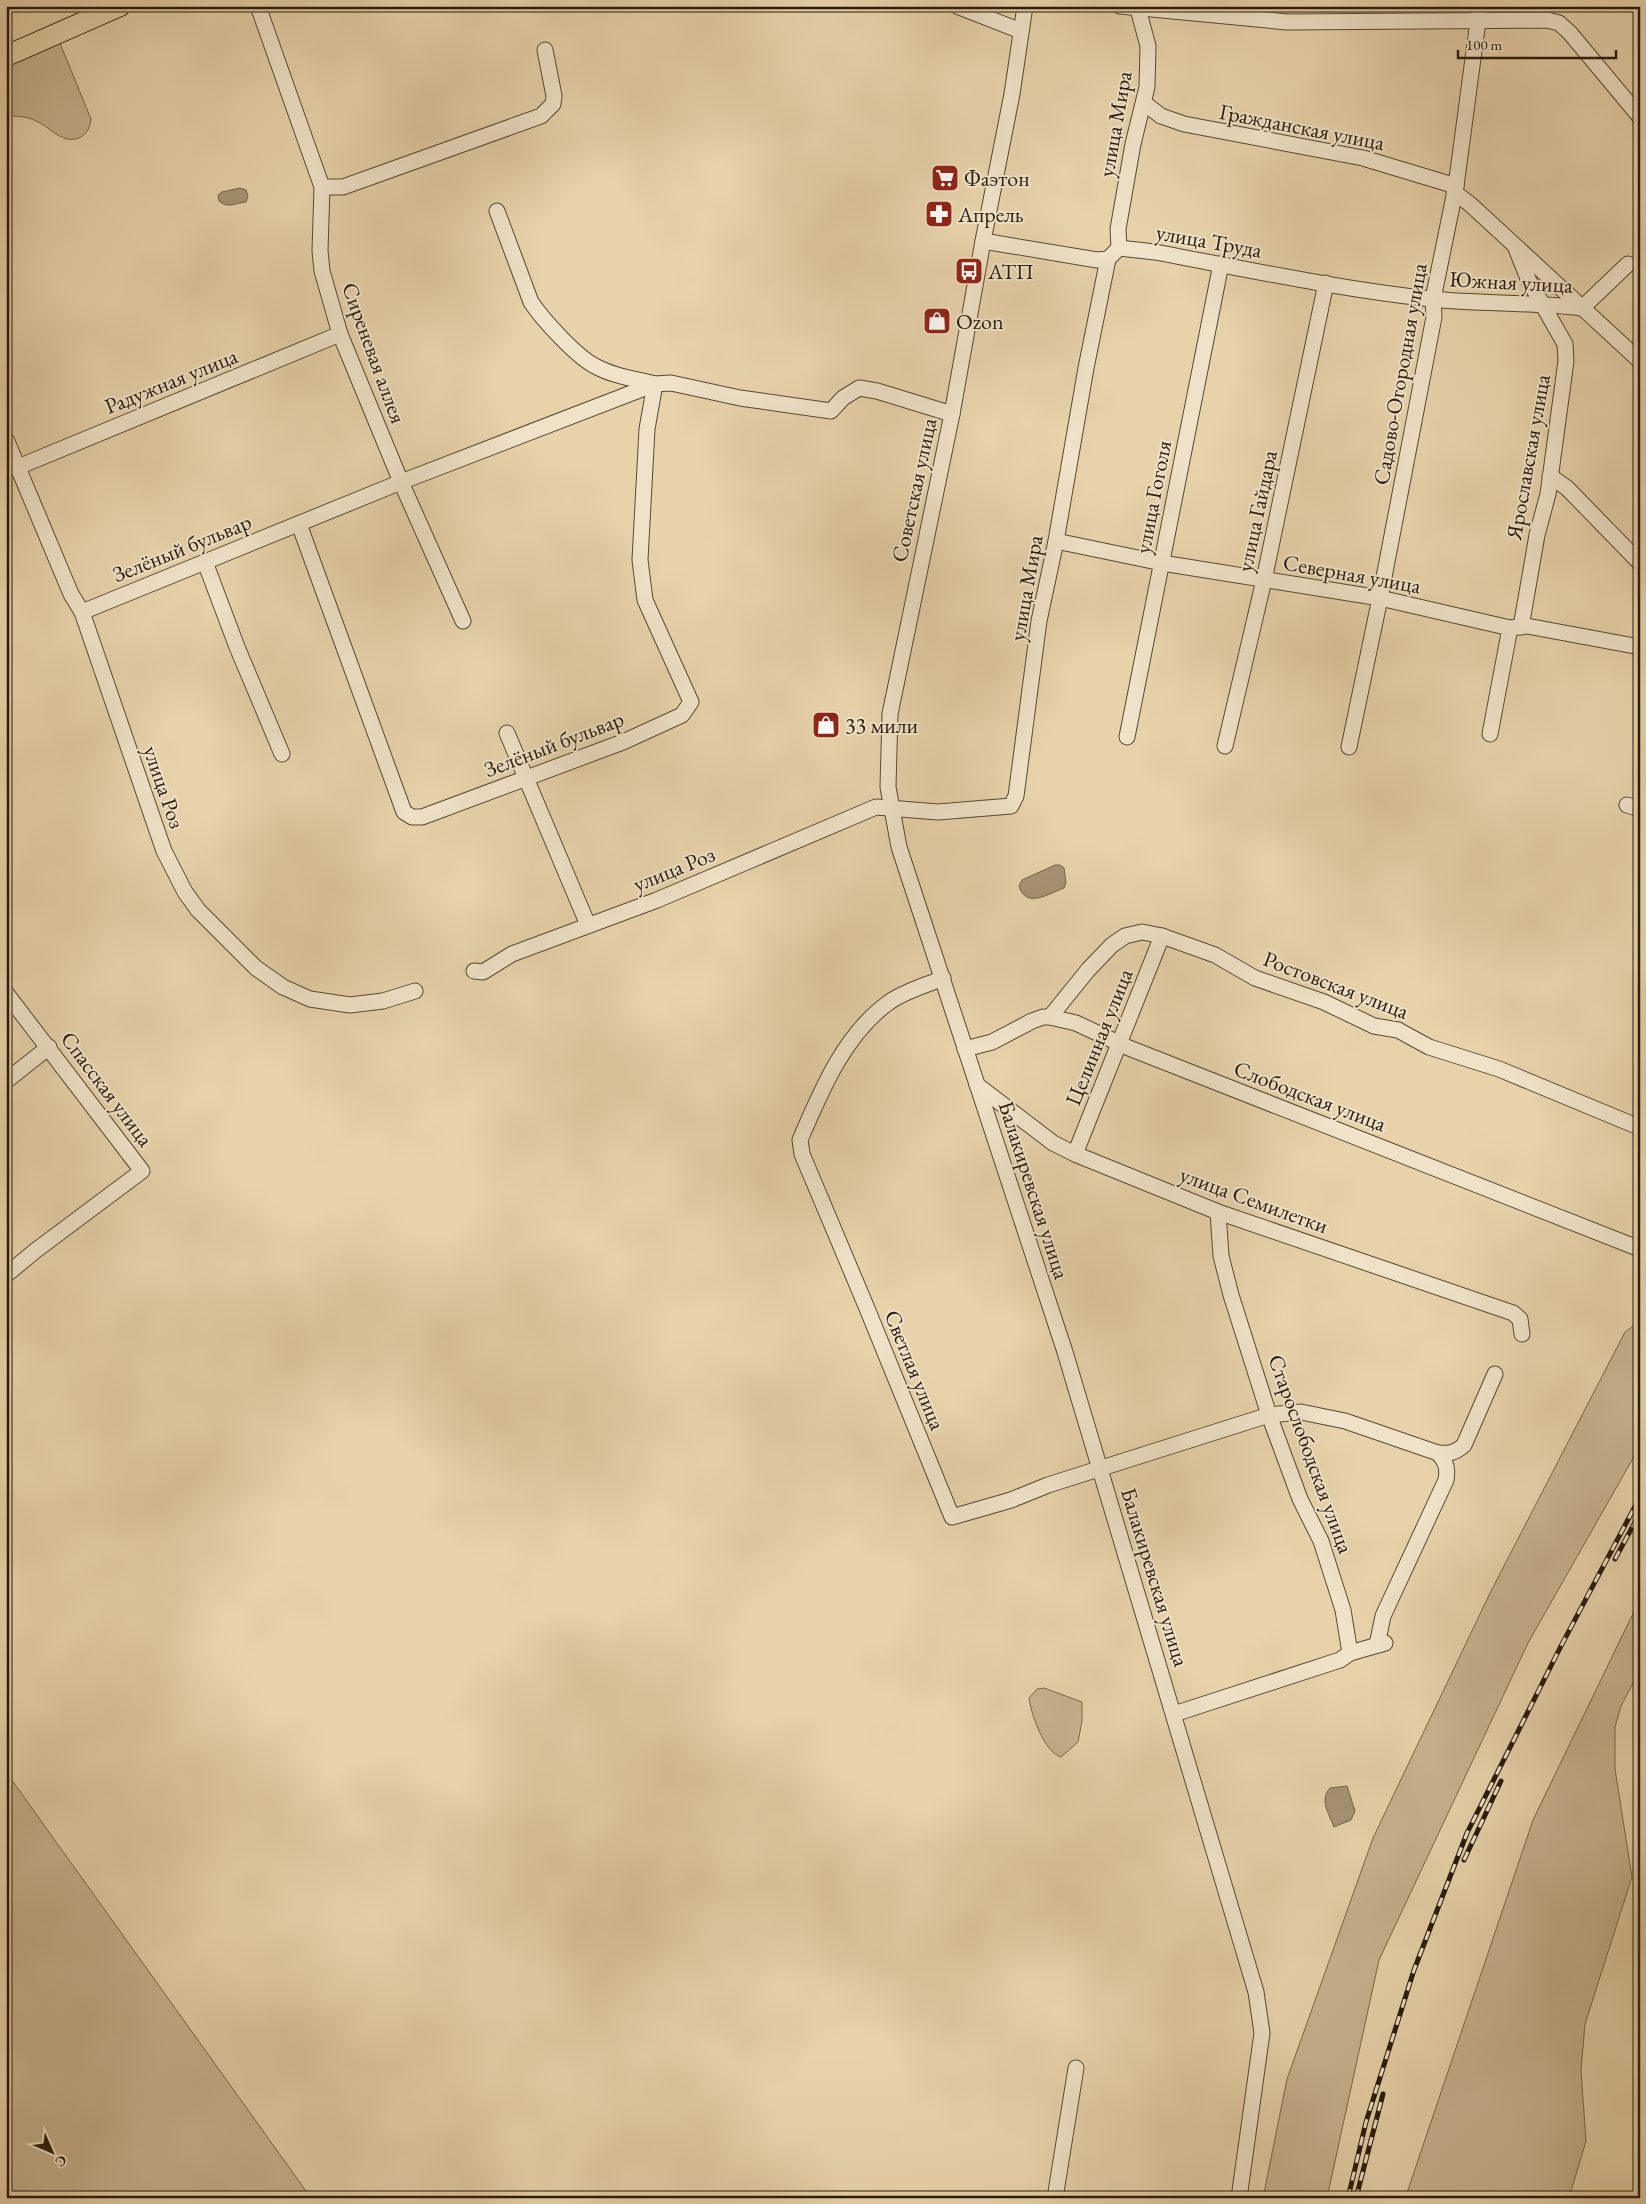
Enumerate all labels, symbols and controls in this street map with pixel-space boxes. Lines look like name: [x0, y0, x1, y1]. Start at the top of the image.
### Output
scale bar: [1458, 28, 1616, 60]
text: 100 m: [1466, 35, 1503, 54]
street label: улица Мира: [1091, 69, 1139, 179]
street label: Гражданская улица: [1217, 97, 1387, 157]
supermarket icon: Фаэтон: [930, 163, 960, 193]
place label: Фаэтон: [964, 164, 1030, 193]
pharmacy icon: Апрель: [924, 199, 954, 229]
place label: Апрель: [957, 200, 1024, 229]
street label: улица Труда: [1154, 217, 1264, 265]
bus stop icon: АТП: [954, 256, 984, 286]
place label: АТП: [987, 257, 1034, 286]
street label: Садово-Огородная улица: [1366, 261, 1434, 487]
street label: Южная улица: [1448, 264, 1574, 300]
street label: Сиреневая аллея: [335, 279, 413, 428]
shop icon: Ozon: [922, 306, 952, 336]
place label: Ozon: [956, 307, 1004, 336]
street label: Радужная улица: [100, 341, 242, 421]
street label: Ярославская улица: [1499, 372, 1557, 543]
street label: Советская улица: [885, 415, 943, 565]
street label: улица Гоголя: [1128, 438, 1178, 556]
street label: улица Гайдара: [1230, 447, 1284, 574]
street label: Зелёный бульвар: [108, 507, 256, 589]
street label: улица Мира: [1002, 533, 1050, 643]
street label: Северная улица: [1281, 548, 1423, 600]
street label: Зелёный бульвар: [480, 704, 628, 784]
shop icon: 33 мили: [811, 710, 841, 740]
place label: 33 мили: [845, 711, 918, 740]
street label: улица Роз: [136, 742, 192, 832]
street label: улица Роз: [629, 839, 719, 899]
street label: Ростовская улица: [1259, 944, 1413, 1026]
street label: Целинная улица: [1058, 964, 1140, 1110]
street label: Спасская улица: [54, 1025, 160, 1153]
street label: Слободская улица: [1230, 1054, 1391, 1138]
street label: Балакиревская улица: [992, 1097, 1077, 1283]
street label: улица Семилетки: [1176, 1160, 1332, 1240]
street label: Светлая улица: [878, 1306, 952, 1434]
street label: Старослободская улица: [1262, 1351, 1361, 1558]
street label: Балакиревская улица: [1114, 1484, 1196, 1670]
north arrow: [28, 2126, 78, 2176]
text: С: [51, 2151, 71, 2171]

